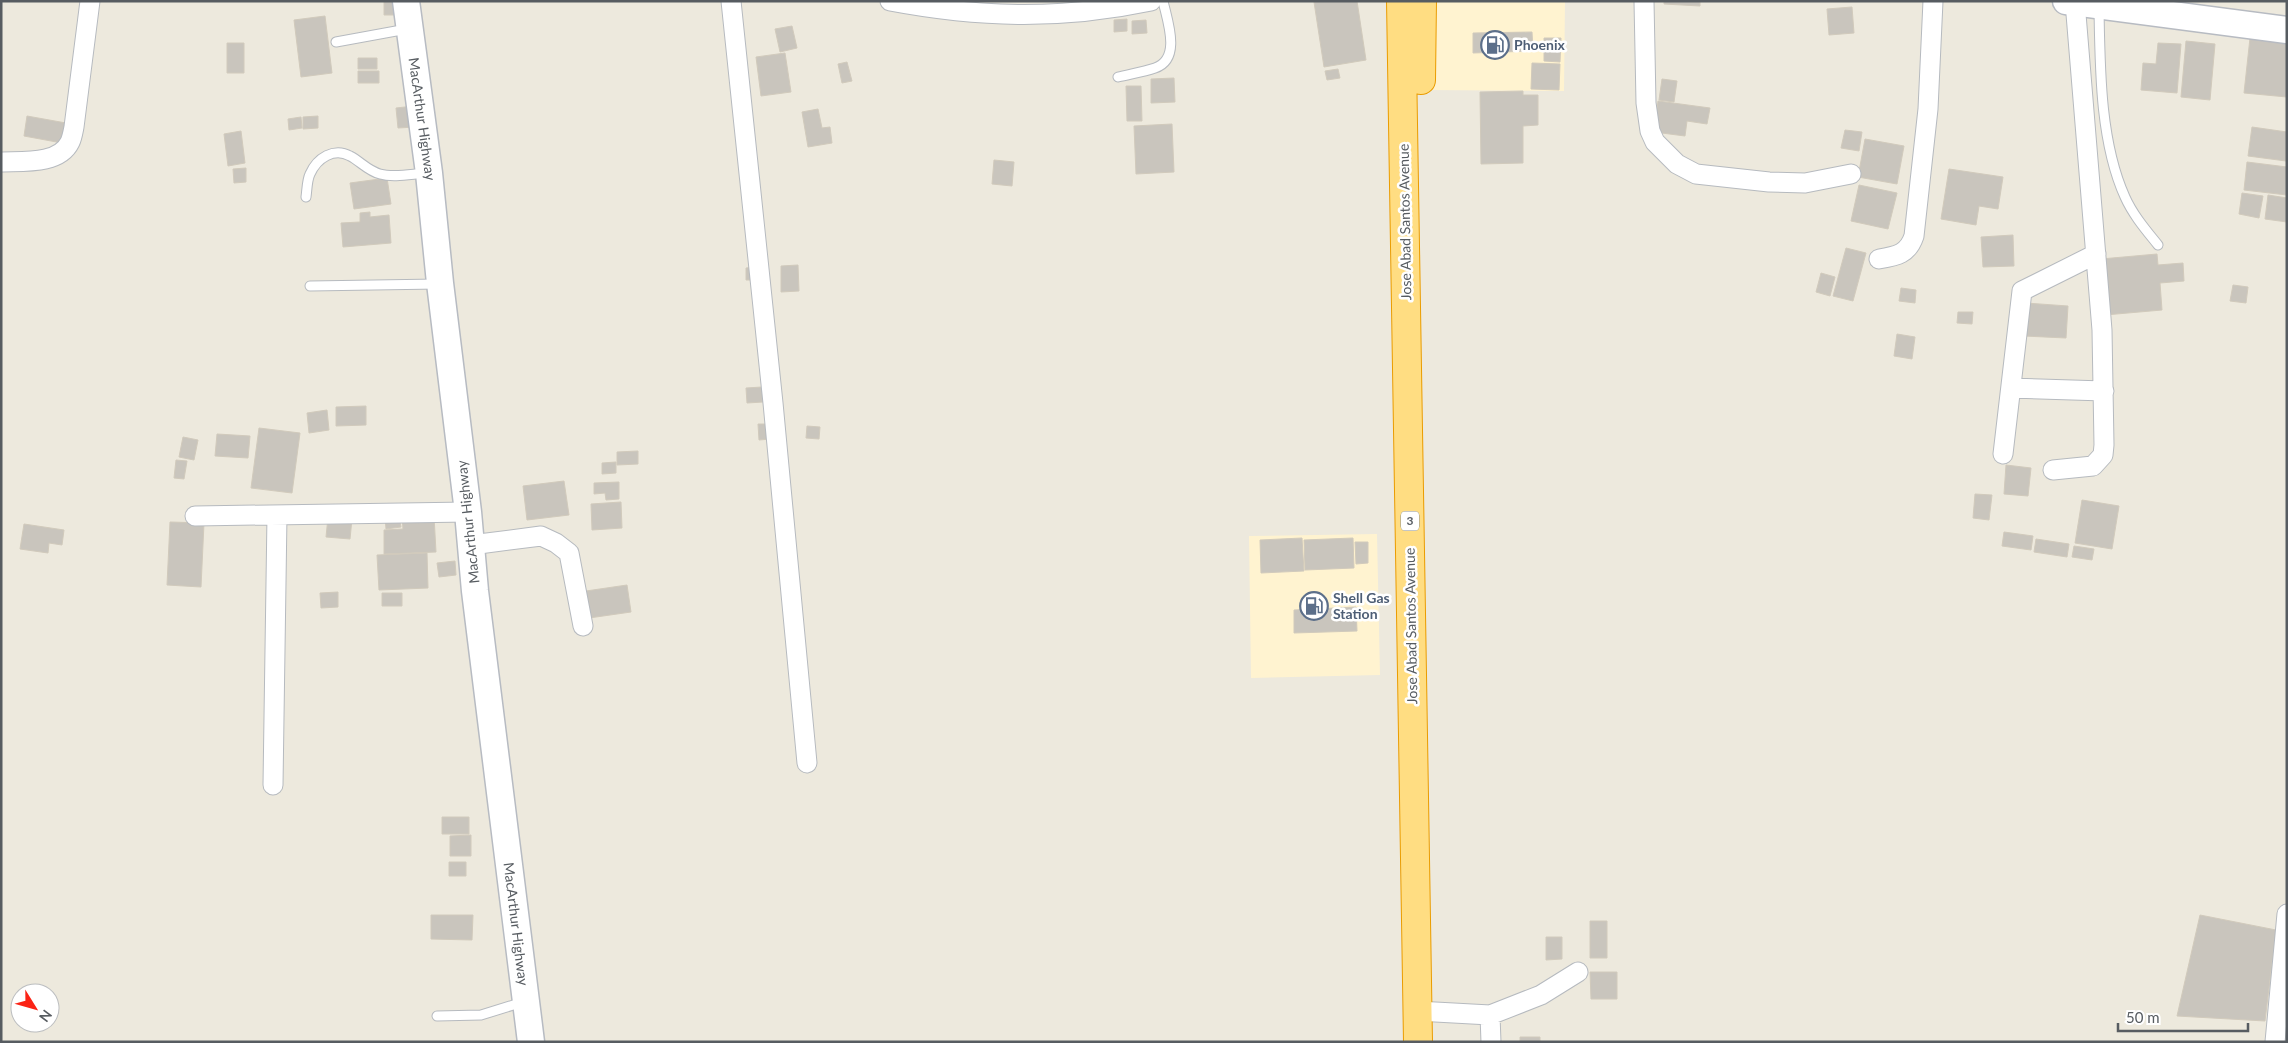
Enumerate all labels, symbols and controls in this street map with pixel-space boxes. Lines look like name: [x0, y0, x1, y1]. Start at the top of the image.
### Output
fuel station icon: Phoenix: [1480, 30, 1510, 60]
place label: Phoenix: [1514, 36, 1566, 53]
street label: MacArthur Highway: [405, 56, 440, 182]
street label: Jose Abad Santos Avenue: [1395, 144, 1414, 300]
street label: MacArthur Highway: [452, 459, 482, 585]
road number: 3: [1401, 512, 1419, 530]
street label: Jose Abad Santos Avenue: [1401, 548, 1420, 704]
place label: Shell Gas Station: [1333, 589, 1390, 622]
fuel station icon: Shell Gas Station: [1299, 591, 1329, 621]
street label: MacArthur Highway: [501, 861, 533, 987]
north arrow: [10, 983, 60, 1033]
scale bar: [2118, 1000, 2248, 1032]
text: N: [36, 1007, 56, 1026]
text: 50 m: [2126, 1008, 2160, 1026]

